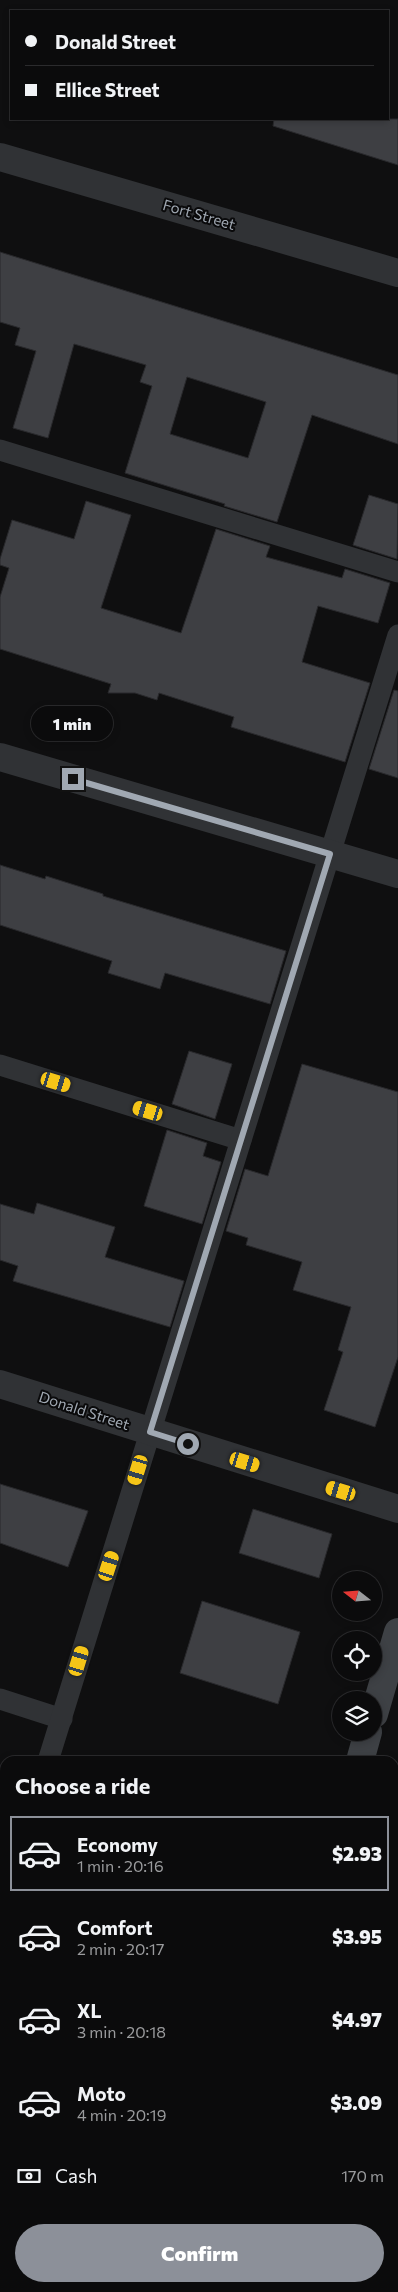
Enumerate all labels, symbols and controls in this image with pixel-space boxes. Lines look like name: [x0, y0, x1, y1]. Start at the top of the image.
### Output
text: Donald Street: [55, 30, 176, 53]
text: Ellice Street: [55, 78, 160, 101]
street label: Fort Street: [161, 195, 238, 233]
callout: 1 min: [32, 706, 114, 742]
text: 1 min: [53, 714, 91, 733]
route end: [62, 768, 84, 790]
car: [39, 1070, 72, 1094]
car: [131, 1099, 164, 1123]
street label: Donald Street: [37, 1387, 132, 1433]
route start: [177, 1433, 199, 1455]
car: [228, 1450, 261, 1474]
car: [126, 1453, 149, 1487]
car: [324, 1479, 357, 1503]
car: [97, 1549, 120, 1583]
north arrow: [332, 1571, 382, 1621]
map controls: [332, 1571, 382, 1741]
button: locate: [332, 1631, 382, 1681]
car: [67, 1644, 90, 1678]
button: layers: [332, 1691, 382, 1741]
text: Choose a ride: [15, 1772, 150, 1799]
icon: car: [17, 1831, 62, 1876]
text: Economy: [77, 1833, 158, 1856]
text: $2.93: [332, 1842, 382, 1865]
text: 1 min · 20:16: [77, 1856, 164, 1875]
icon: car: [17, 1914, 62, 1959]
text: Comfort: [77, 1916, 153, 1939]
text: $3.95: [332, 1925, 382, 1948]
text: 2 min · 20:17: [77, 1939, 164, 1958]
icon: car: [17, 1997, 62, 2042]
text: XL: [77, 1999, 102, 2022]
text: $4.97: [332, 2008, 382, 2031]
text: 3 min · 20:18: [77, 2022, 166, 2041]
icon: car: [17, 2080, 62, 2125]
text: Moto: [77, 2082, 126, 2105]
text: $3.09: [330, 2091, 382, 2114]
text: 4 min · 20:19: [77, 2105, 166, 2124]
icon: cash: [15, 2162, 43, 2190]
text: Cash: [55, 2164, 97, 2187]
text: 170 m: [341, 2166, 384, 2185]
button: Confirm: [15, 2224, 384, 2282]

